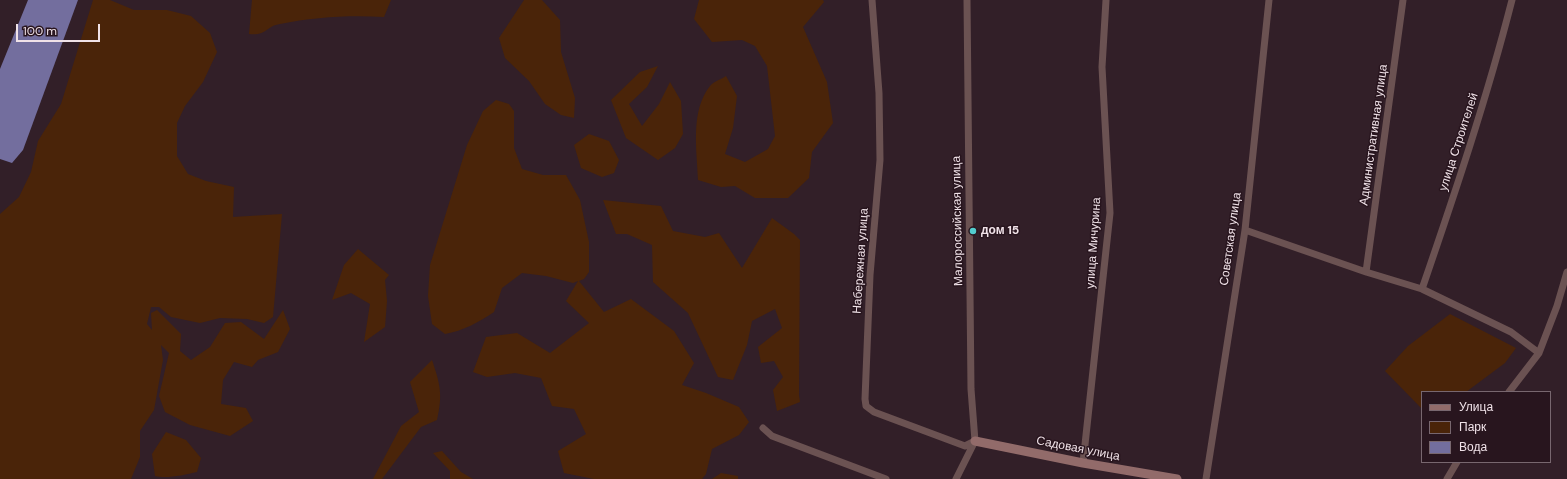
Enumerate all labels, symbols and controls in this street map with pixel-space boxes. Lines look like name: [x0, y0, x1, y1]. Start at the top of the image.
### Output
scale bar: [18, 16, 102, 42]
text: 100 m: [23, 23, 57, 39]
street label: Административная улица: [1357, 63, 1391, 207]
street label: улица Строителей: [1436, 91, 1482, 193]
street label: Малороссийская улица: [950, 156, 966, 286]
street label: Советская улица: [1217, 191, 1245, 287]
street label: улица Мичурина: [1084, 197, 1104, 289]
street label: Набережная улица: [850, 208, 872, 314]
place label: дом 15: [981, 224, 1019, 238]
marker: дом 15: [968, 226, 978, 236]
legend: [1421, 391, 1551, 463]
text: Улица: [1459, 399, 1493, 415]
text: Парк: [1459, 419, 1486, 435]
street label: Садовая улица: [1035, 434, 1121, 464]
text: Вода: [1459, 439, 1487, 455]

